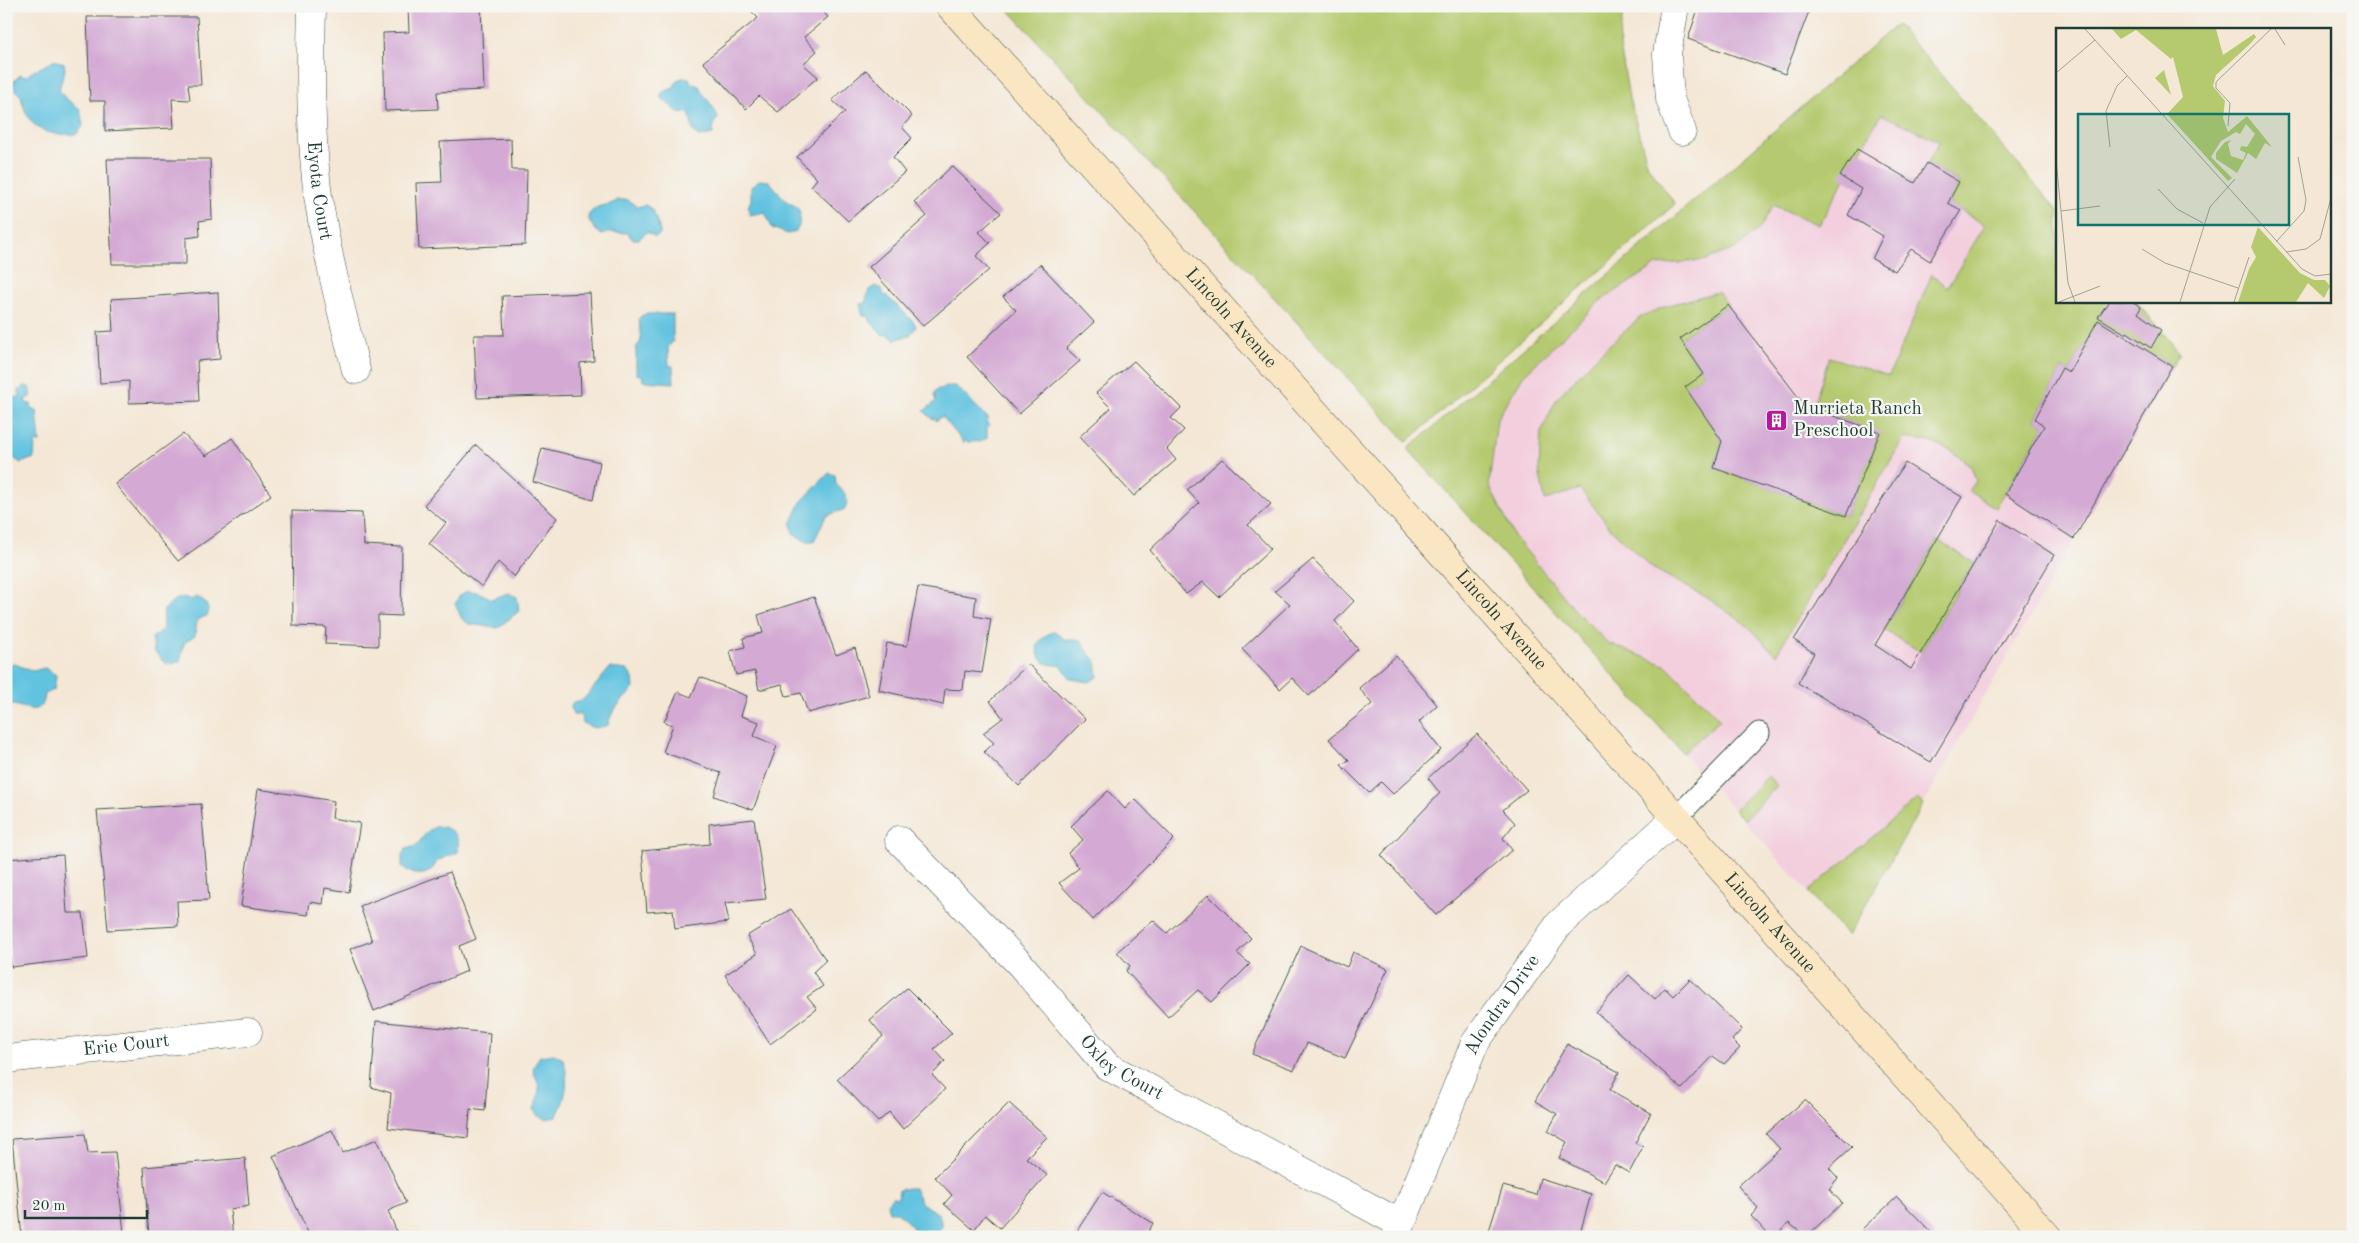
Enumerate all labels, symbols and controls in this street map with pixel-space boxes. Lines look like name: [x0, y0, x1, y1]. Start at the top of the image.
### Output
inset map: [2056, 28, 2332, 302]
street label: Eyota Court: [303, 140, 335, 242]
street label: Lincoln Avenue: [1181, 265, 1280, 372]
place label: Murrieta Ranch Preschool: [1793, 400, 1922, 441]
building icon: Murrieta Ranch Preschool: [1765, 408, 1789, 432]
street label: Lincoln Avenue: [1452, 566, 1550, 674]
street label: Lincoln Avenue: [1720, 869, 1819, 977]
street label: Alondra Drive: [1462, 952, 1543, 1058]
street label: Erie Court: [82, 1031, 171, 1060]
street label: Oxley Court: [1076, 1032, 1166, 1104]
scale bar: [25, 1188, 148, 1220]
text: 20 m: [32, 1199, 66, 1214]

